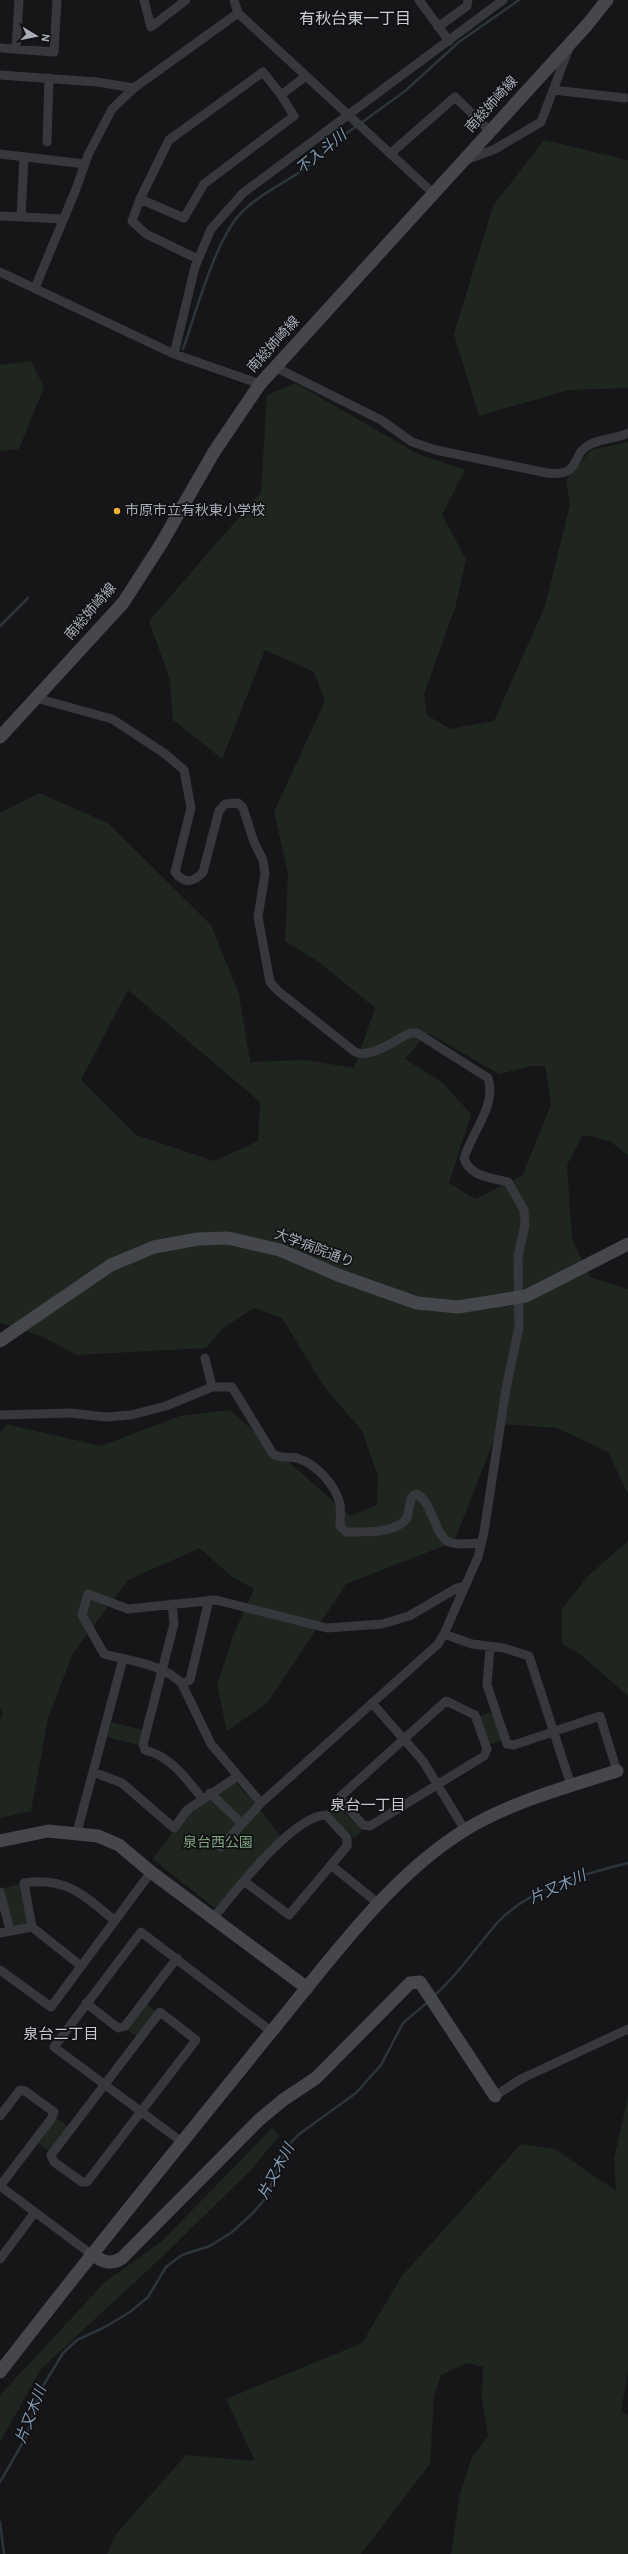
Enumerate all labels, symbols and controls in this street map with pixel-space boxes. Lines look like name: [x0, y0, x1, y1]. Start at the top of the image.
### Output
district label: 有秋台東一丁目: [299, 10, 411, 30]
north arrow: [16, 16, 56, 56]
text: N: [37, 32, 52, 43]
street label: 南総姉崎線: [462, 73, 522, 137]
water label: 不入斗川: [293, 125, 353, 179]
street label: 南総姉崎線: [244, 313, 304, 377]
place label: 市原市立有秋東小学校: [125, 503, 265, 520]
marker: 市原市立有秋東小学校: [112, 506, 122, 516]
street label: 南総姉崎線: [62, 580, 120, 644]
street label: 大学病院通り: [272, 1226, 356, 1272]
district label: 泉台一丁目: [330, 1797, 406, 1816]
park label: 泉台西公園: [183, 1834, 253, 1852]
water label: 片又木川: [527, 1866, 591, 1909]
district label: 泉台二丁目: [23, 2026, 99, 2045]
water label: 片又木川: [255, 2139, 300, 2203]
water label: 片又木川: [12, 2382, 52, 2446]

